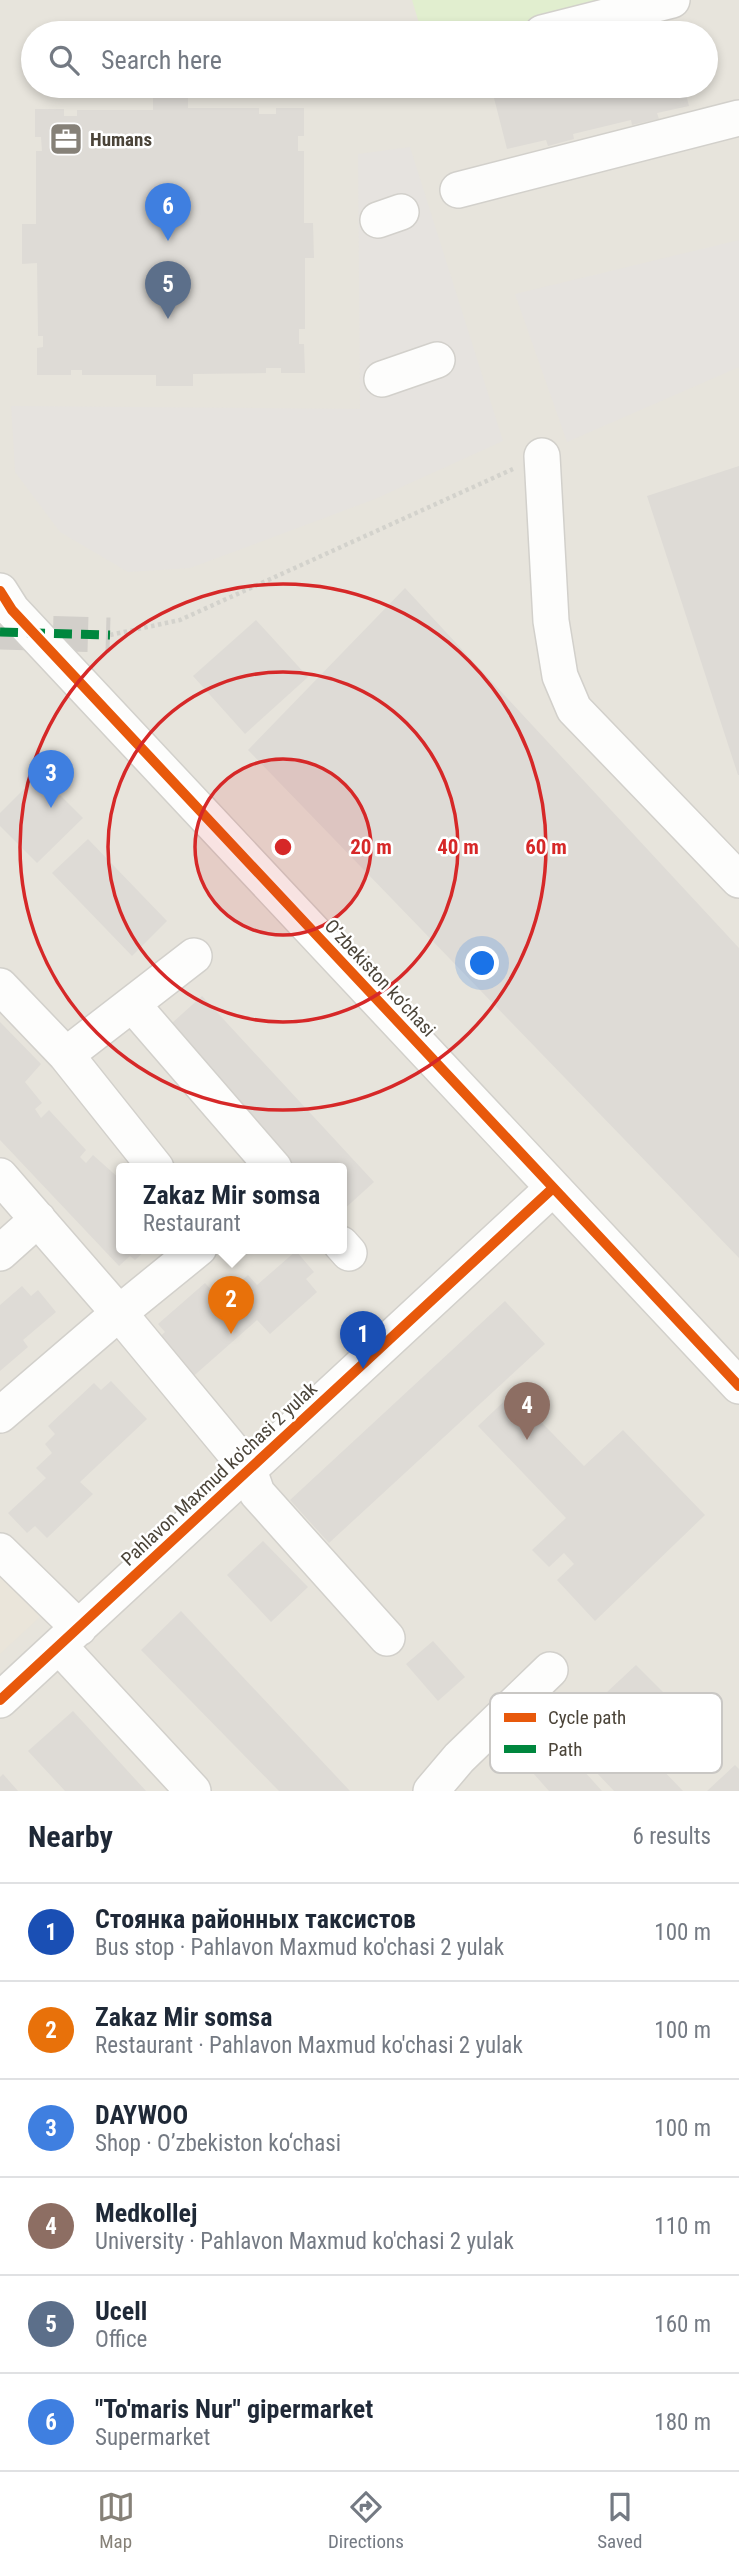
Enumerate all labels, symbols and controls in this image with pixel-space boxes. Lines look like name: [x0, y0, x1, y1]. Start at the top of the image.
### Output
search box: [21, 21, 718, 98]
icon: search: [45, 41, 83, 79]
text: Search here: [101, 45, 222, 75]
office icon: Humans: [47, 120, 85, 158]
place label: Humans: [90, 128, 152, 151]
pin: 6: [145, 183, 191, 241]
pin: 5: [145, 261, 191, 319]
pin: 3: [28, 750, 74, 808]
centre of rings: [271, 835, 295, 859]
text: 20 m: [350, 835, 392, 859]
text: 40 m: [437, 835, 479, 859]
text: 60 m: [525, 835, 567, 859]
street label: O’zbekiston ko‘chasi: [320, 915, 440, 1041]
your location: [465, 946, 499, 980]
popup: [116, 1163, 347, 1254]
text: Zakaz Mir somsa: [143, 1180, 320, 1210]
text: Restaurant: [143, 1210, 241, 1237]
pin: 2: [208, 1276, 254, 1334]
pin: 1: [340, 1311, 386, 1369]
street label: Pahlavon Maxmud ko'chasi 2 yulak: [116, 1377, 322, 1571]
pin: 4: [504, 1382, 550, 1440]
legend: [490, 1693, 722, 1773]
text: Cycle path: [548, 1706, 626, 1729]
text: Path: [548, 1738, 582, 1761]
text: Nearby: [28, 1819, 113, 1854]
text: 6 results: [633, 1823, 711, 1850]
text: Стоянка районных таксистов: [95, 1904, 416, 1934]
text: 1: [45, 1919, 57, 1946]
text: 100 m: [654, 1919, 711, 1946]
text: Bus stop · Pahlavon Maxmud ko'chasi 2 yulak: [95, 1934, 504, 1961]
text: Zakaz Mir somsa: [95, 2002, 272, 2032]
text: 2: [45, 2017, 57, 2044]
text: 100 m: [654, 2017, 711, 2044]
text: Restaurant · Pahlavon Maxmud ko'chasi 2 yulak: [95, 2032, 523, 2059]
text: DAYWOO: [95, 2100, 188, 2130]
text: 3: [45, 2115, 57, 2142]
text: 100 m: [654, 2115, 711, 2142]
text: Shop · O’zbekiston ko‘chasi: [95, 2130, 341, 2157]
text: Medkollej: [95, 2198, 197, 2228]
text: 4: [45, 2213, 57, 2240]
text: 110 m: [654, 2213, 711, 2240]
text: University · Pahlavon Maxmud ko'chasi 2 yulak: [95, 2228, 514, 2255]
text: Ucell: [95, 2296, 147, 2326]
text: 5: [45, 2311, 57, 2338]
text: 160 m: [654, 2311, 711, 2338]
text: Office: [95, 2326, 147, 2353]
text: "To'maris Nur" gipermarket: [95, 2394, 373, 2424]
text: 6: [45, 2409, 57, 2436]
text: 180 m: [654, 2409, 711, 2436]
text: Supermarket: [95, 2424, 210, 2451]
tab: Map: [97, 2488, 135, 2553]
tab: Directions: [328, 2488, 404, 2553]
tab: Saved: [597, 2488, 642, 2553]

